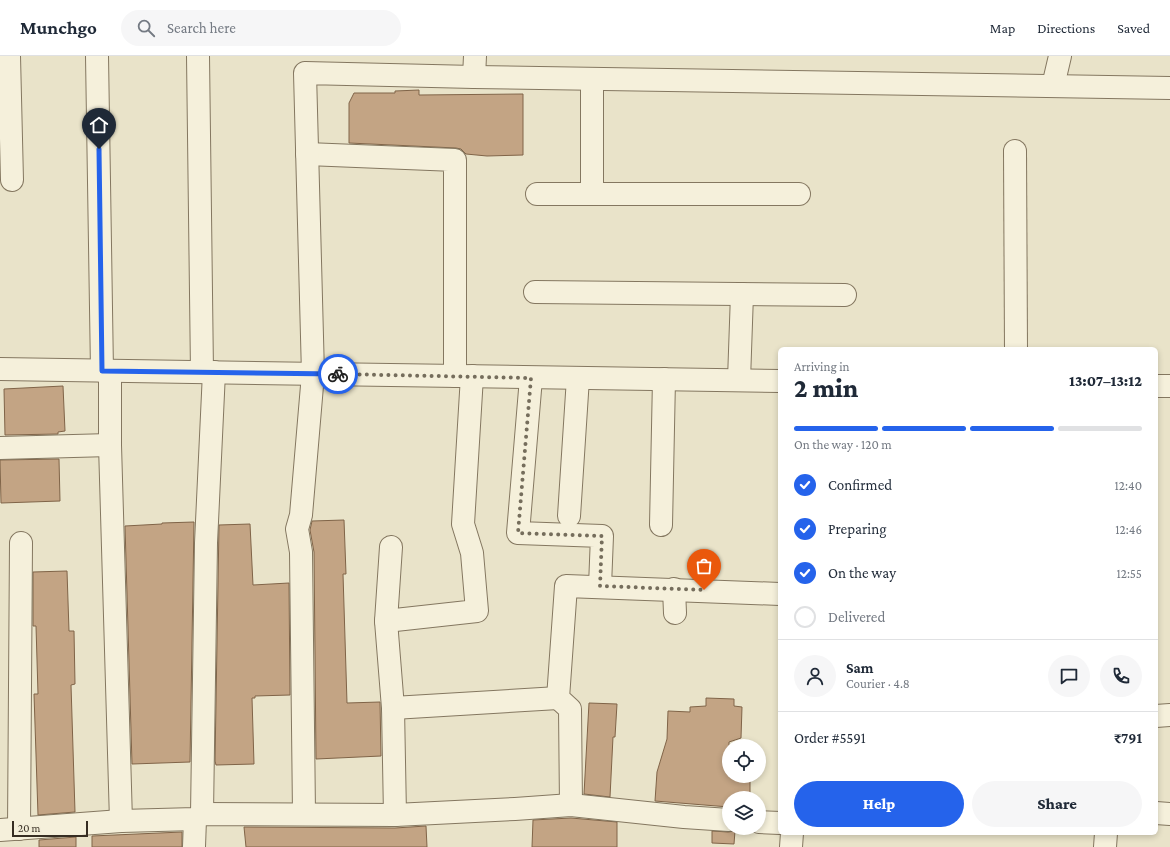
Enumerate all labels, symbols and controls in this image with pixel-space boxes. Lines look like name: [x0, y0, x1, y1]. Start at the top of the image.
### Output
search box: [121, 10, 401, 46]
text: Munchgo: [20, 17, 97, 38]
icon: search: [135, 17, 157, 39]
text: Search here: [167, 20, 236, 36]
text: Map: [990, 20, 1015, 36]
text: Directions: [1037, 20, 1095, 36]
text: Saved: [1117, 20, 1150, 36]
pin: [82, 108, 116, 149]
icon: home: [88, 114, 110, 136]
courier: [318, 354, 358, 394]
text: Arriving in: [794, 359, 850, 374]
icon: bike: [327, 363, 349, 385]
text: 13:07–13:12: [1069, 373, 1142, 389]
text: 2 min: [794, 374, 858, 403]
text: On the way · 120 m: [794, 437, 892, 452]
icon: check: [794, 474, 816, 496]
text: Confirmed: [828, 477, 892, 493]
text: 12:40: [1115, 478, 1142, 493]
icon: check: [794, 518, 816, 540]
text: Preparing: [828, 521, 887, 537]
text: 12:46: [1115, 522, 1142, 537]
pin: [687, 549, 721, 590]
icon: bag: [693, 555, 715, 577]
icon: check: [794, 562, 816, 584]
text: On the way: [828, 565, 896, 581]
text: 12:55: [1116, 566, 1142, 581]
text: Delivered: [828, 609, 885, 625]
button: person: [794, 655, 836, 697]
button: chat: [1048, 655, 1090, 697]
button: phone: [1100, 655, 1142, 697]
text: Sam: [846, 660, 874, 676]
text: Courier · 4.8: [846, 676, 910, 691]
text: Order #5591: [794, 730, 866, 746]
text: ₹791: [1114, 730, 1142, 746]
map controls: [722, 739, 766, 835]
button: locate: [722, 739, 766, 783]
button: Help: [794, 781, 964, 827]
button: Share: [972, 781, 1142, 827]
button: layers: [722, 791, 766, 835]
scale bar: [12, 819, 88, 838]
text: 20 m: [18, 822, 40, 834]

